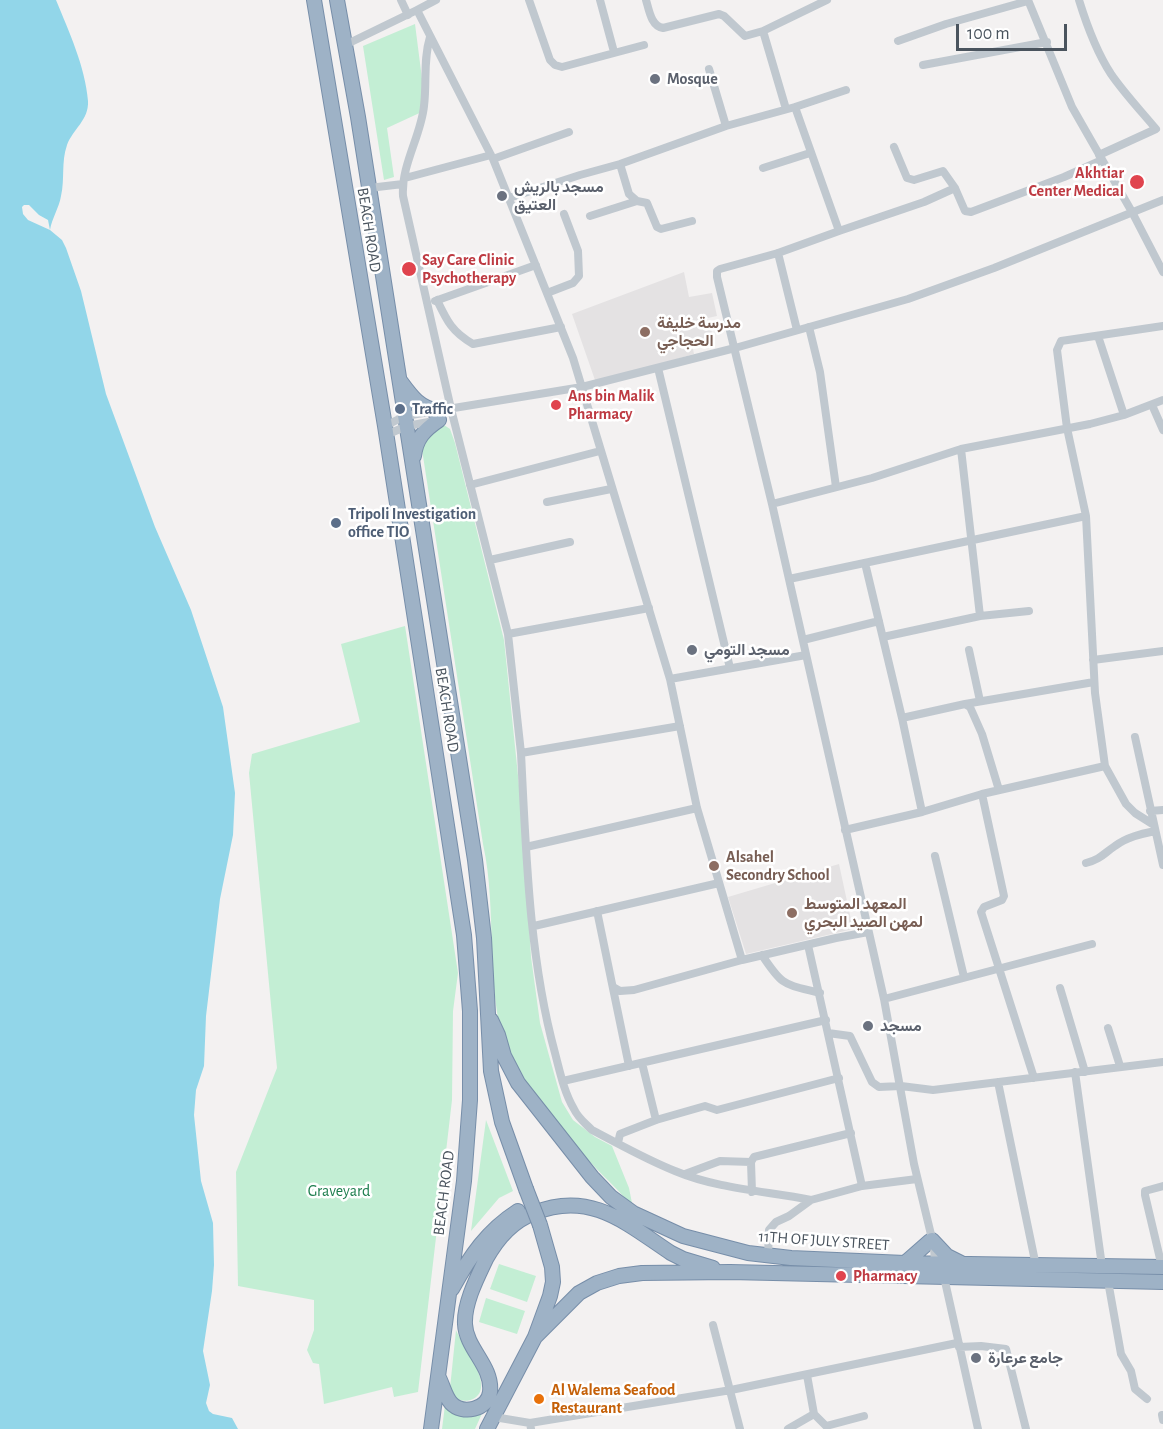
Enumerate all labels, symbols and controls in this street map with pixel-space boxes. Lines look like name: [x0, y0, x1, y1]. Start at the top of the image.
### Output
scale bar: [959, 12, 1070, 50]
text: 100 m: [967, 25, 1010, 43]
place label: Mosque: [667, 69, 718, 89]
marker: Mosque: [648, 72, 662, 86]
place label: Akhtiar Center Medical: [1029, 163, 1124, 201]
marker: Akhtiar Center Medical: [1128, 173, 1146, 191]
place label: مسجد بالريش العتيق: [514, 177, 604, 215]
street label: BEACH ROAD: [353, 186, 385, 274]
marker: مسجد بالريش العتيق: [495, 189, 509, 203]
place label: Say Care Clinic Psychotherapy: [422, 250, 516, 288]
marker: Say Care Clinic Psychotherapy: [400, 260, 418, 278]
place label: مدرسة خليفة الحجاجي: [657, 313, 741, 351]
marker: مدرسة خليفة الحجاجي: [638, 325, 652, 339]
place label: Ans bin Malik Pharmacy: [568, 386, 655, 424]
marker: Ans bin Malik Pharmacy: [549, 398, 563, 412]
place label: Traffic: [412, 399, 453, 419]
marker: Traffic: [393, 402, 407, 416]
place label: Tripoli Investigation office TIO: [348, 504, 476, 542]
marker: Tripoli Investigation office TIO: [329, 516, 343, 530]
place label: مسجد التومي: [704, 640, 790, 660]
marker: مسجد التومي: [685, 643, 699, 657]
street label: BEACH ROAD: [431, 666, 463, 754]
place label: Alsahel Secondry School: [726, 847, 830, 885]
marker: Alsahel Secondry School: [707, 859, 721, 873]
place label: المعهد المتوسط لمهن الصيد البحري: [804, 894, 923, 932]
marker: المعهد المتوسط لمهن الصيد البحري: [785, 906, 799, 920]
place label: مسجد: [880, 1016, 922, 1036]
marker: مسجد: [861, 1019, 875, 1033]
street label: BEACH ROAD: [429, 1149, 459, 1237]
park label: Graveyard: [308, 1181, 370, 1201]
street label: 11TH OF JULY STREET: [758, 1227, 890, 1255]
place label: Pharmacy: [853, 1266, 917, 1286]
marker: Pharmacy: [834, 1269, 848, 1283]
place label: جامع عرعارة: [988, 1348, 1063, 1368]
marker: جامع عرعارة: [969, 1351, 983, 1365]
place label: Al Walema Seafood Restaurant: [551, 1380, 676, 1418]
marker: Al Walema Seafood Restaurant: [532, 1392, 546, 1406]

